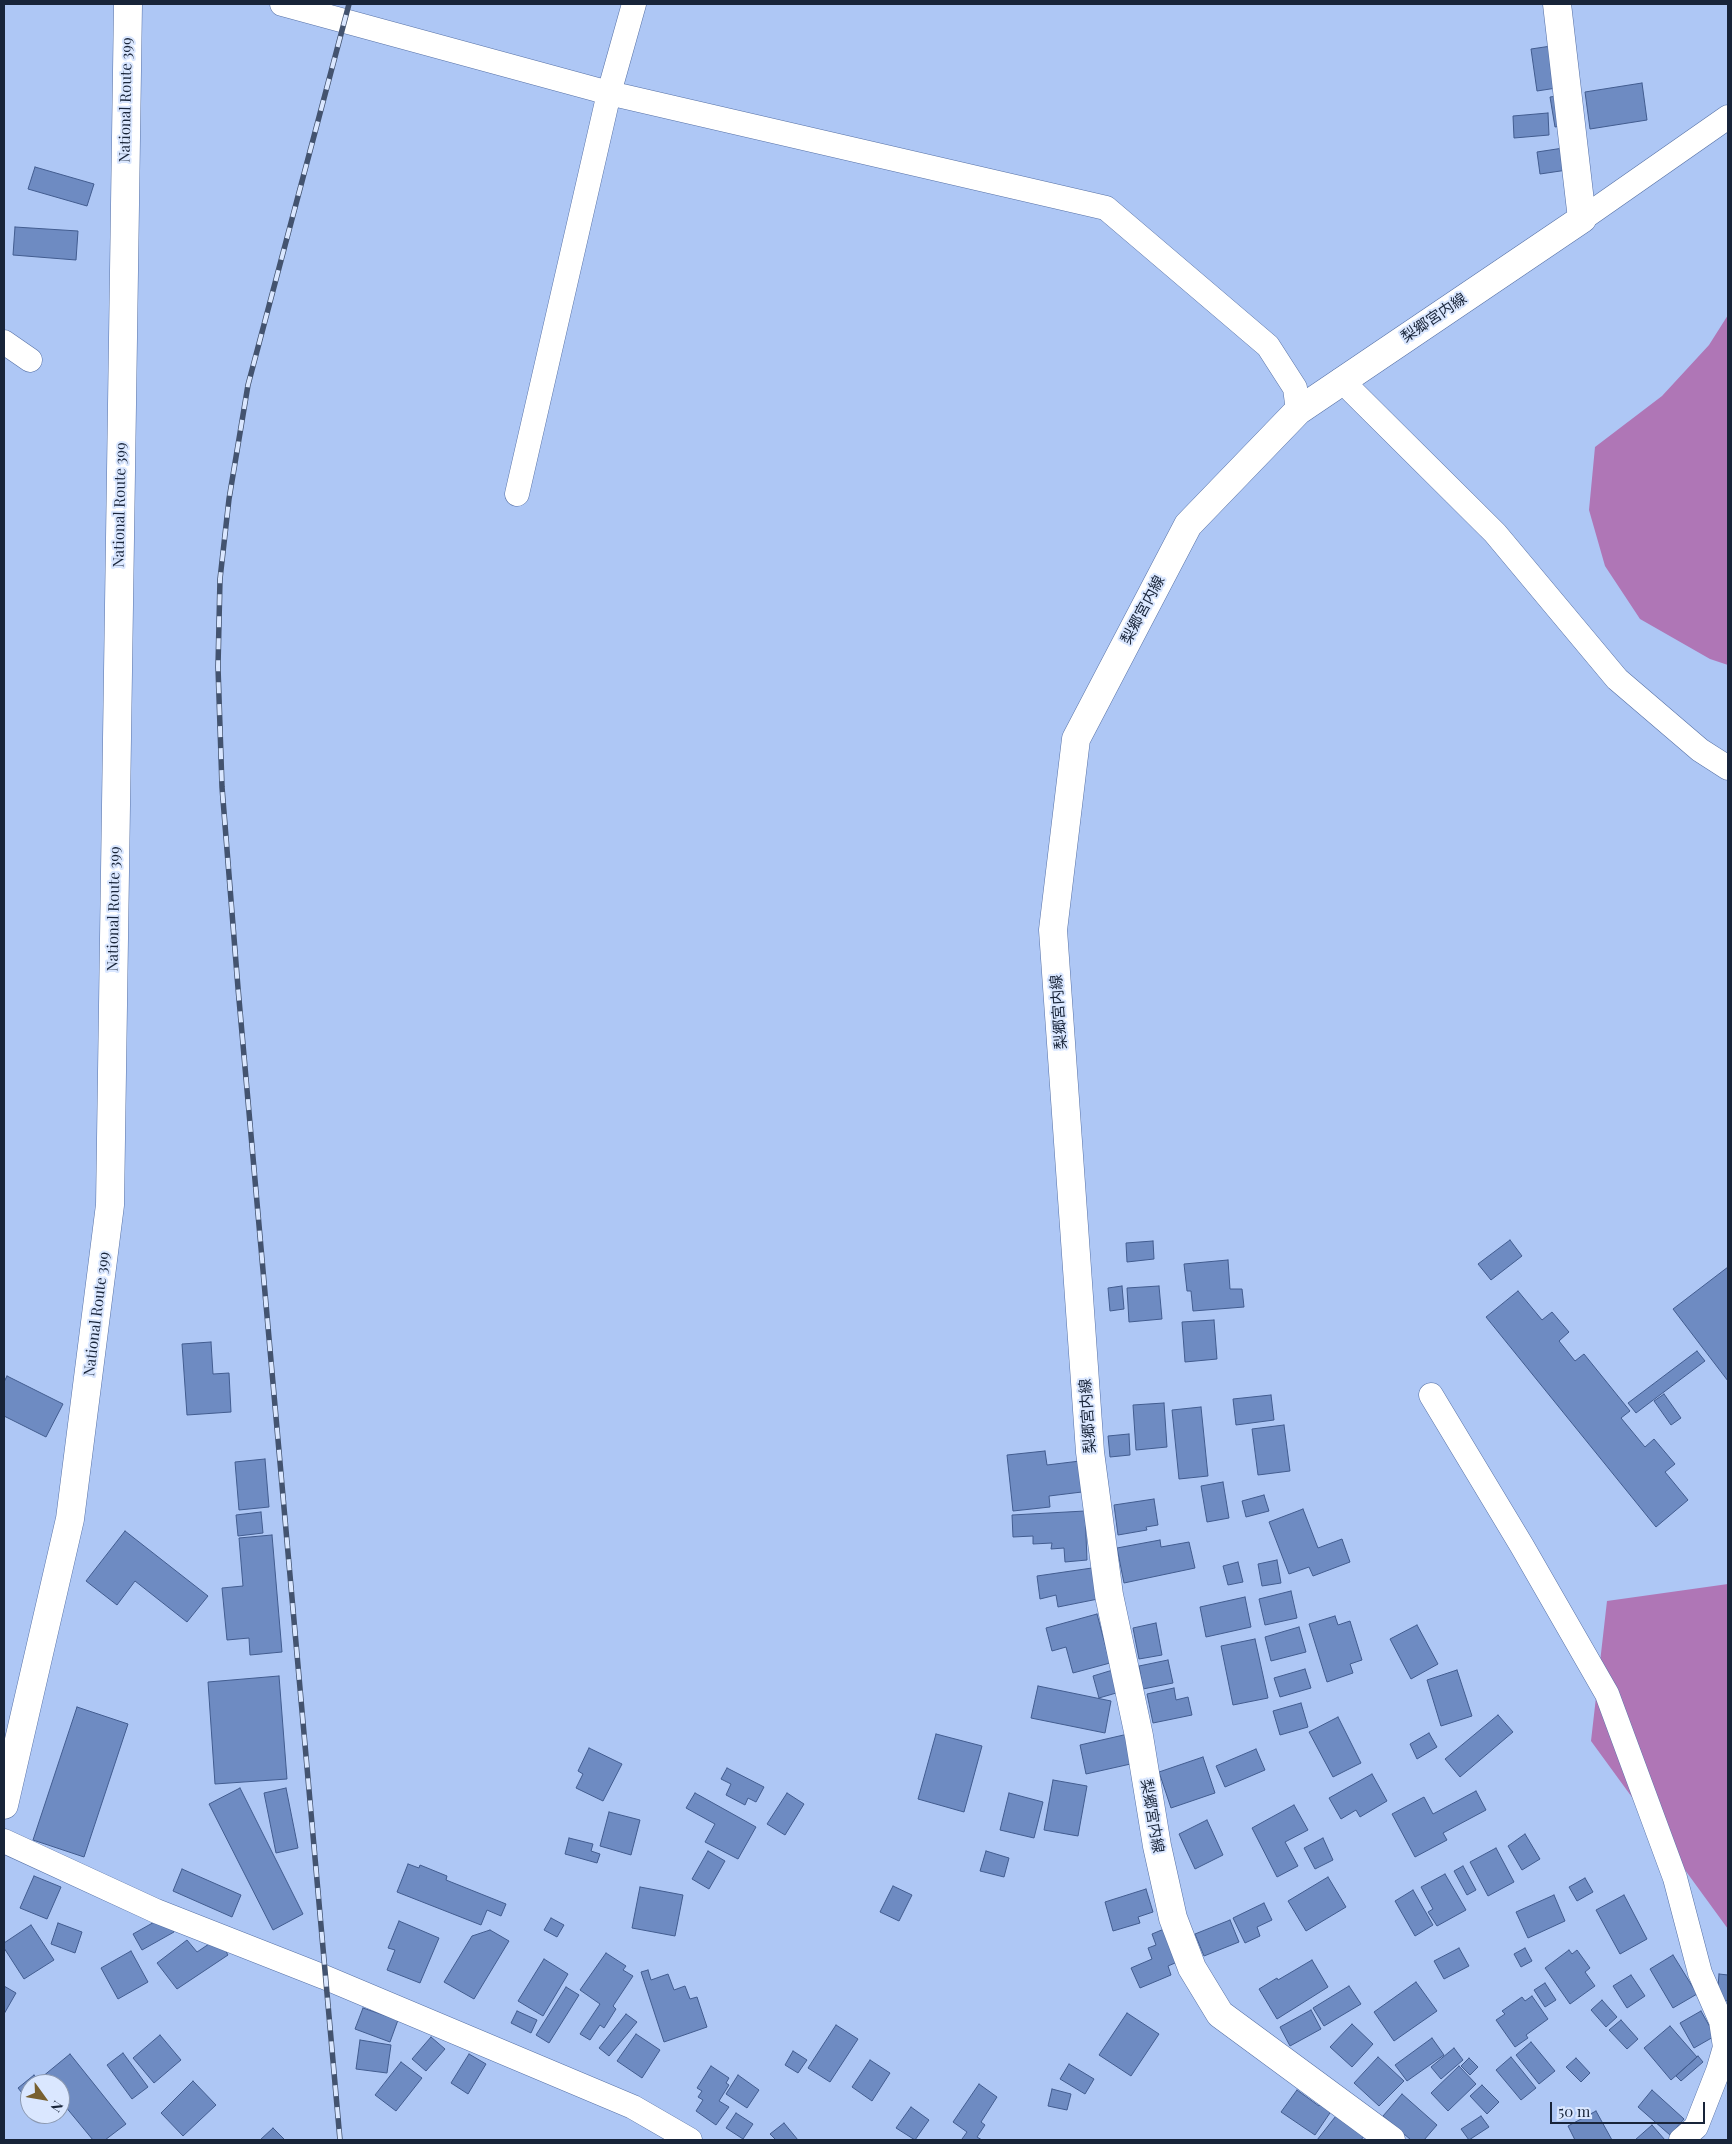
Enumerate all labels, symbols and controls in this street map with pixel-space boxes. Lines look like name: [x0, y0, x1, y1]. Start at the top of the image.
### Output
street label: National Route 399: [116, 37, 136, 163]
street label: 梨郷宮内線: [1398, 290, 1470, 346]
street label: National Route 399: [110, 442, 130, 568]
street label: 梨郷宮内線: [1117, 573, 1169, 647]
street label: National Route 399: [104, 846, 124, 972]
street label: 梨郷宮内線: [1047, 974, 1071, 1050]
street label: National Route 399: [80, 1251, 114, 1377]
street label: 梨郷宮内線: [1076, 1378, 1100, 1454]
street label: 梨郷宮内線: [1137, 1778, 1167, 1854]
north arrow: [20, 2074, 70, 2124]
scale bar: [1552, 2092, 1707, 2124]
text: N: [47, 2097, 68, 2116]
text: 50 m: [1558, 2101, 1590, 2121]

